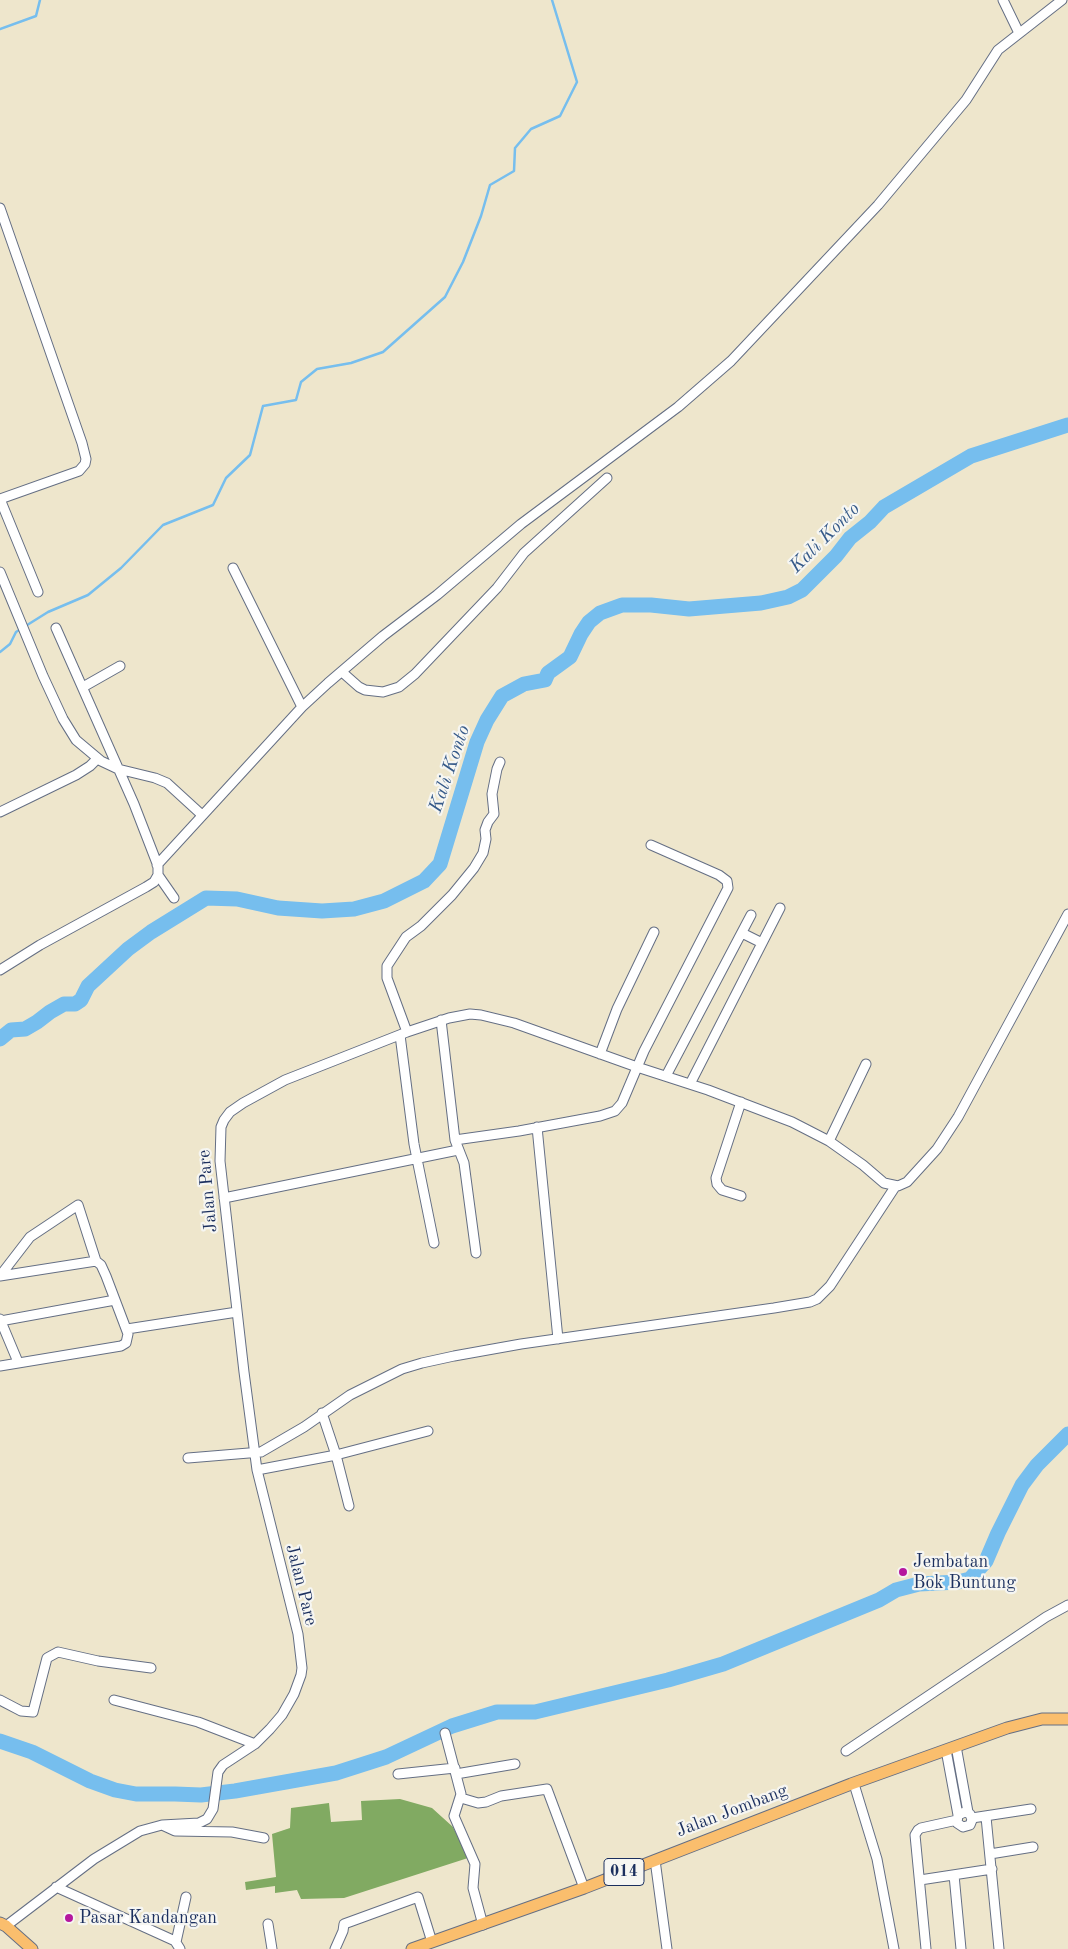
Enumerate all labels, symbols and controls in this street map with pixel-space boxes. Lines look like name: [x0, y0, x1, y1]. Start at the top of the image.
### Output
water label: Kali Konto: [785, 498, 865, 578]
water label: Kali Konto: [424, 722, 476, 816]
street label: Jalan Pare: [194, 1149, 222, 1233]
street label: Jalan Pare: [280, 1542, 322, 1628]
place label: Jembatan Bok Buntung: [913, 1551, 1016, 1594]
marker: Jembatan Bok Buntung: [897, 1566, 909, 1578]
street label: Jalan Jombang: [673, 1780, 791, 1842]
road number: 014: [604, 1858, 644, 1885]
place label: Pasar Kandangan: [79, 1907, 217, 1929]
marker: Pasar Kandangan: [63, 1912, 75, 1924]

